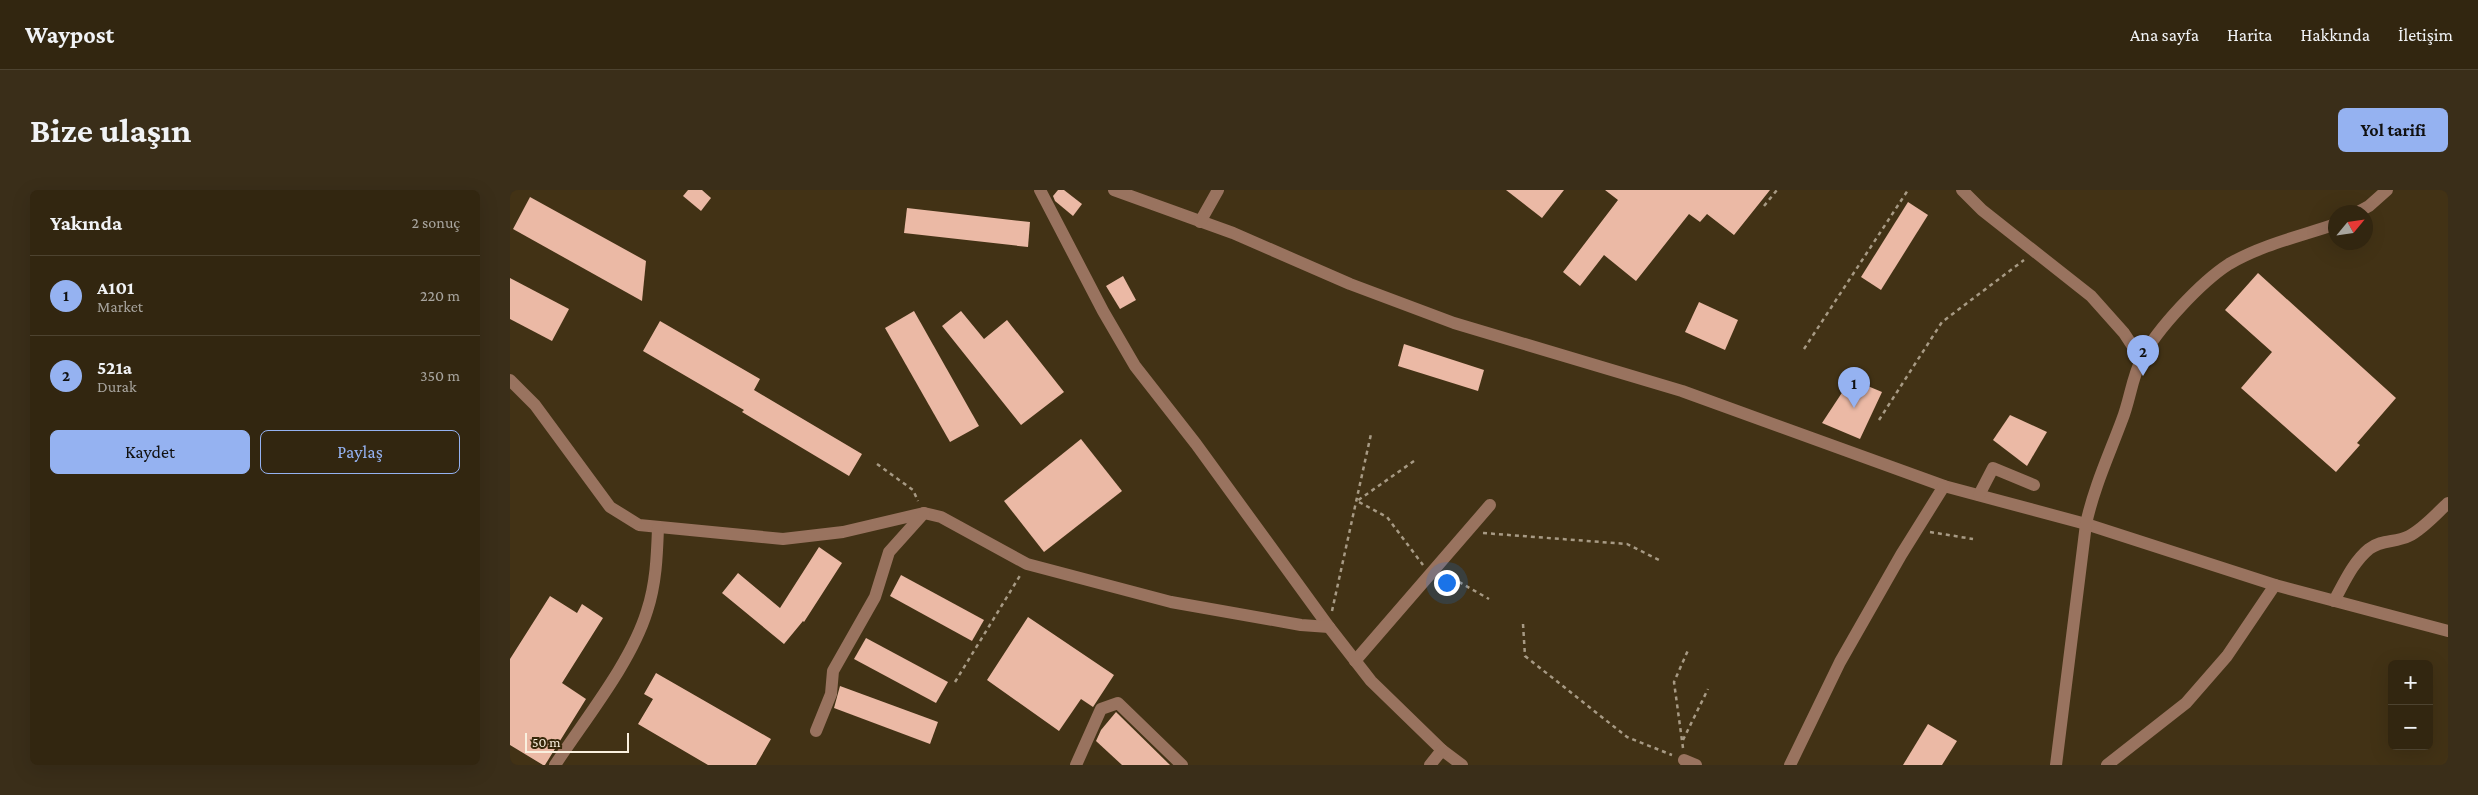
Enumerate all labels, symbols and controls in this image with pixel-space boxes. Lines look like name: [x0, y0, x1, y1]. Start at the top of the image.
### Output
text: Waypost: [25, 21, 114, 48]
text: Ana sayfa: [2130, 25, 2199, 45]
text: Harita: [2227, 25, 2272, 45]
text: Hakkında: [2300, 25, 2370, 45]
text: İletişim: [2398, 25, 2453, 45]
button: Yol tarifi: [2338, 108, 2448, 152]
text: Bize ulaşın: [30, 111, 191, 150]
north arrow: [2328, 205, 2373, 250]
text: Yakında: [50, 211, 122, 235]
text: 2 sonuç: [411, 214, 460, 231]
text: A101: [97, 277, 134, 298]
text: 1: [63, 287, 69, 304]
text: 220 m: [420, 287, 460, 304]
text: Market: [97, 298, 143, 315]
pin: 2: [2127, 335, 2159, 376]
text: 521a: [97, 357, 132, 378]
text: 2: [62, 367, 70, 384]
text: 350 m: [420, 367, 460, 384]
pin: 1: [1838, 367, 1870, 408]
text: Durak: [97, 378, 137, 395]
button: Kaydet: [50, 430, 250, 474]
button: Paylaş: [260, 430, 460, 474]
your location: [1434, 570, 1460, 596]
map controls: [2388, 660, 2433, 750]
button: +: [2388, 660, 2433, 705]
button: −: [2388, 705, 2433, 750]
scale bar: [525, 730, 629, 753]
text: 50 m: [532, 734, 560, 750]

